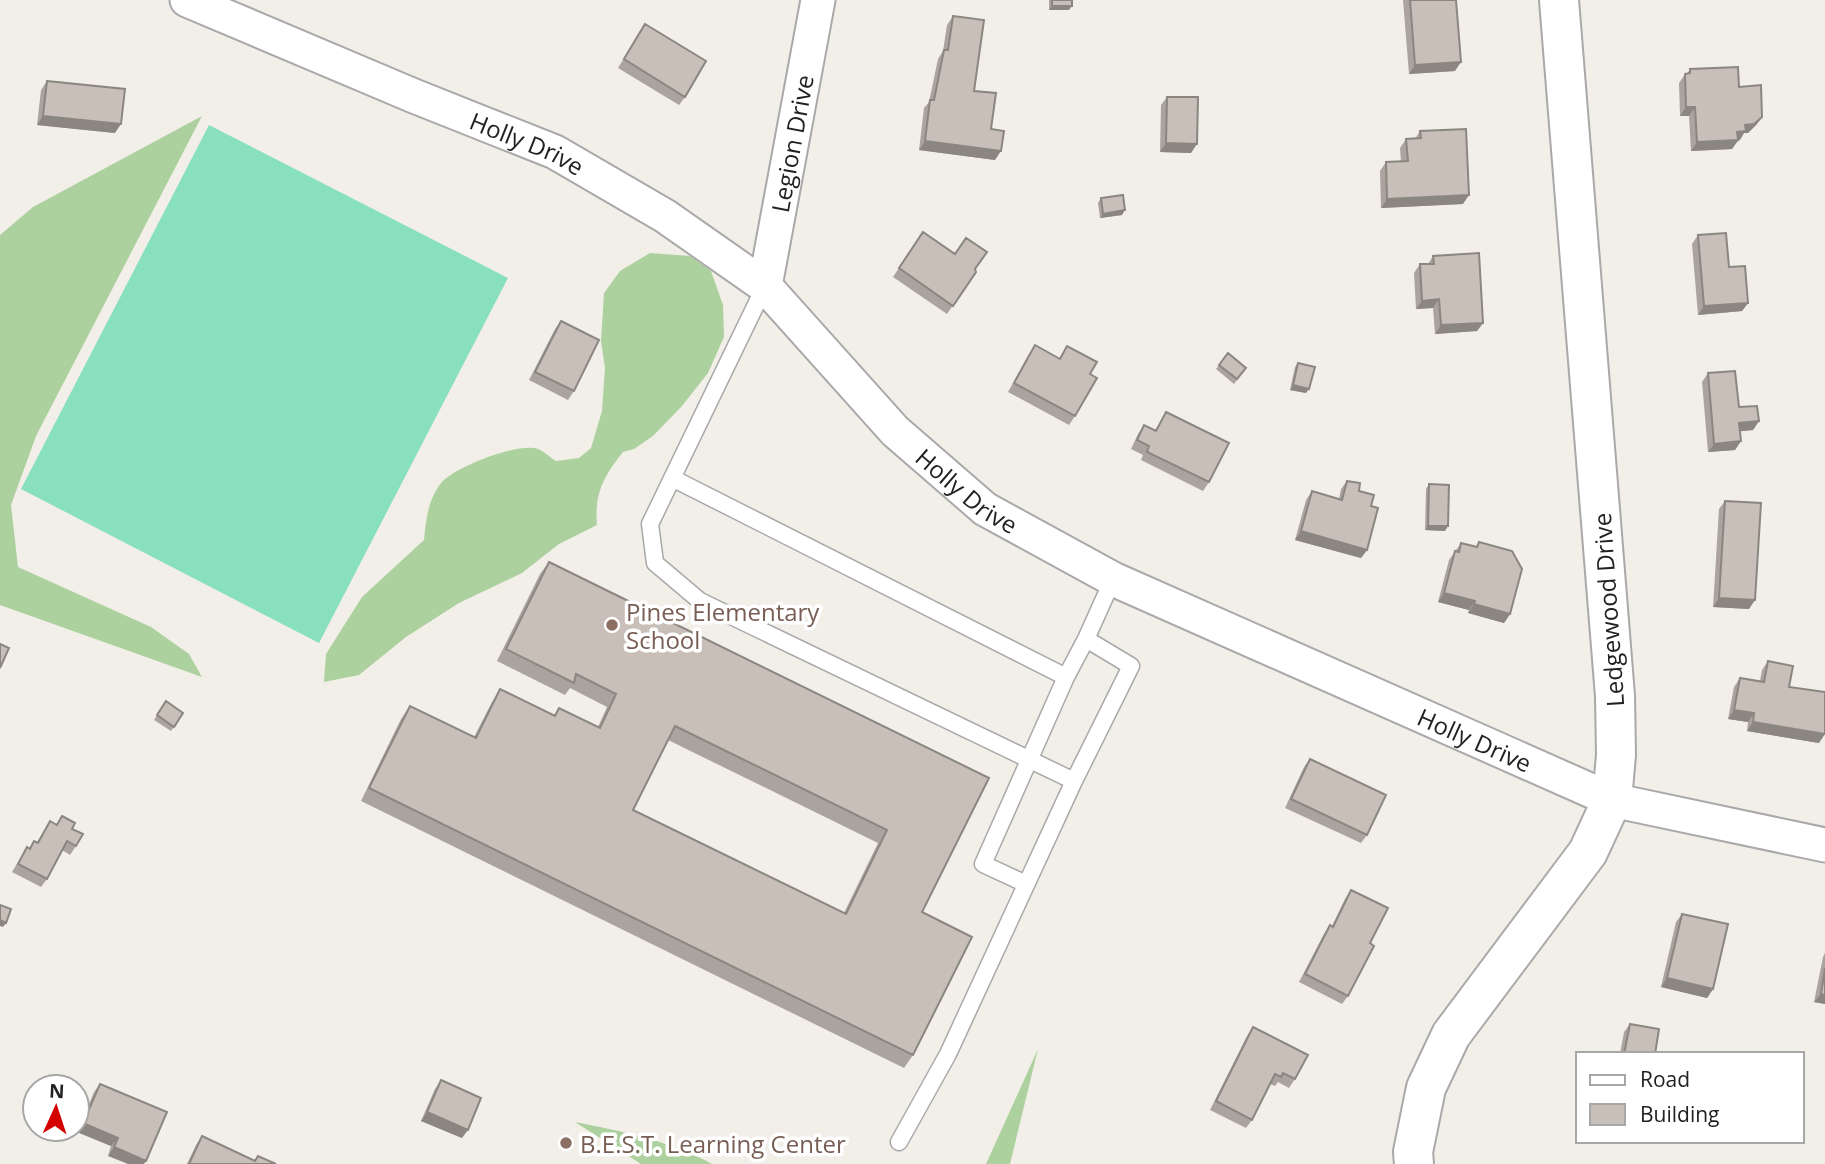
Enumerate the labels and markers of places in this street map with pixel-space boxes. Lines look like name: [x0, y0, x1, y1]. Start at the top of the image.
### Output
place label: Pines Elementary School: [626, 595, 820, 656]
marker: Pines Elementary School: [604, 617, 620, 633]
place label: B.E.S.T. Learning Center: [580, 1127, 846, 1160]
marker: B.E.S.T. Learning Center: [558, 1135, 574, 1151]

